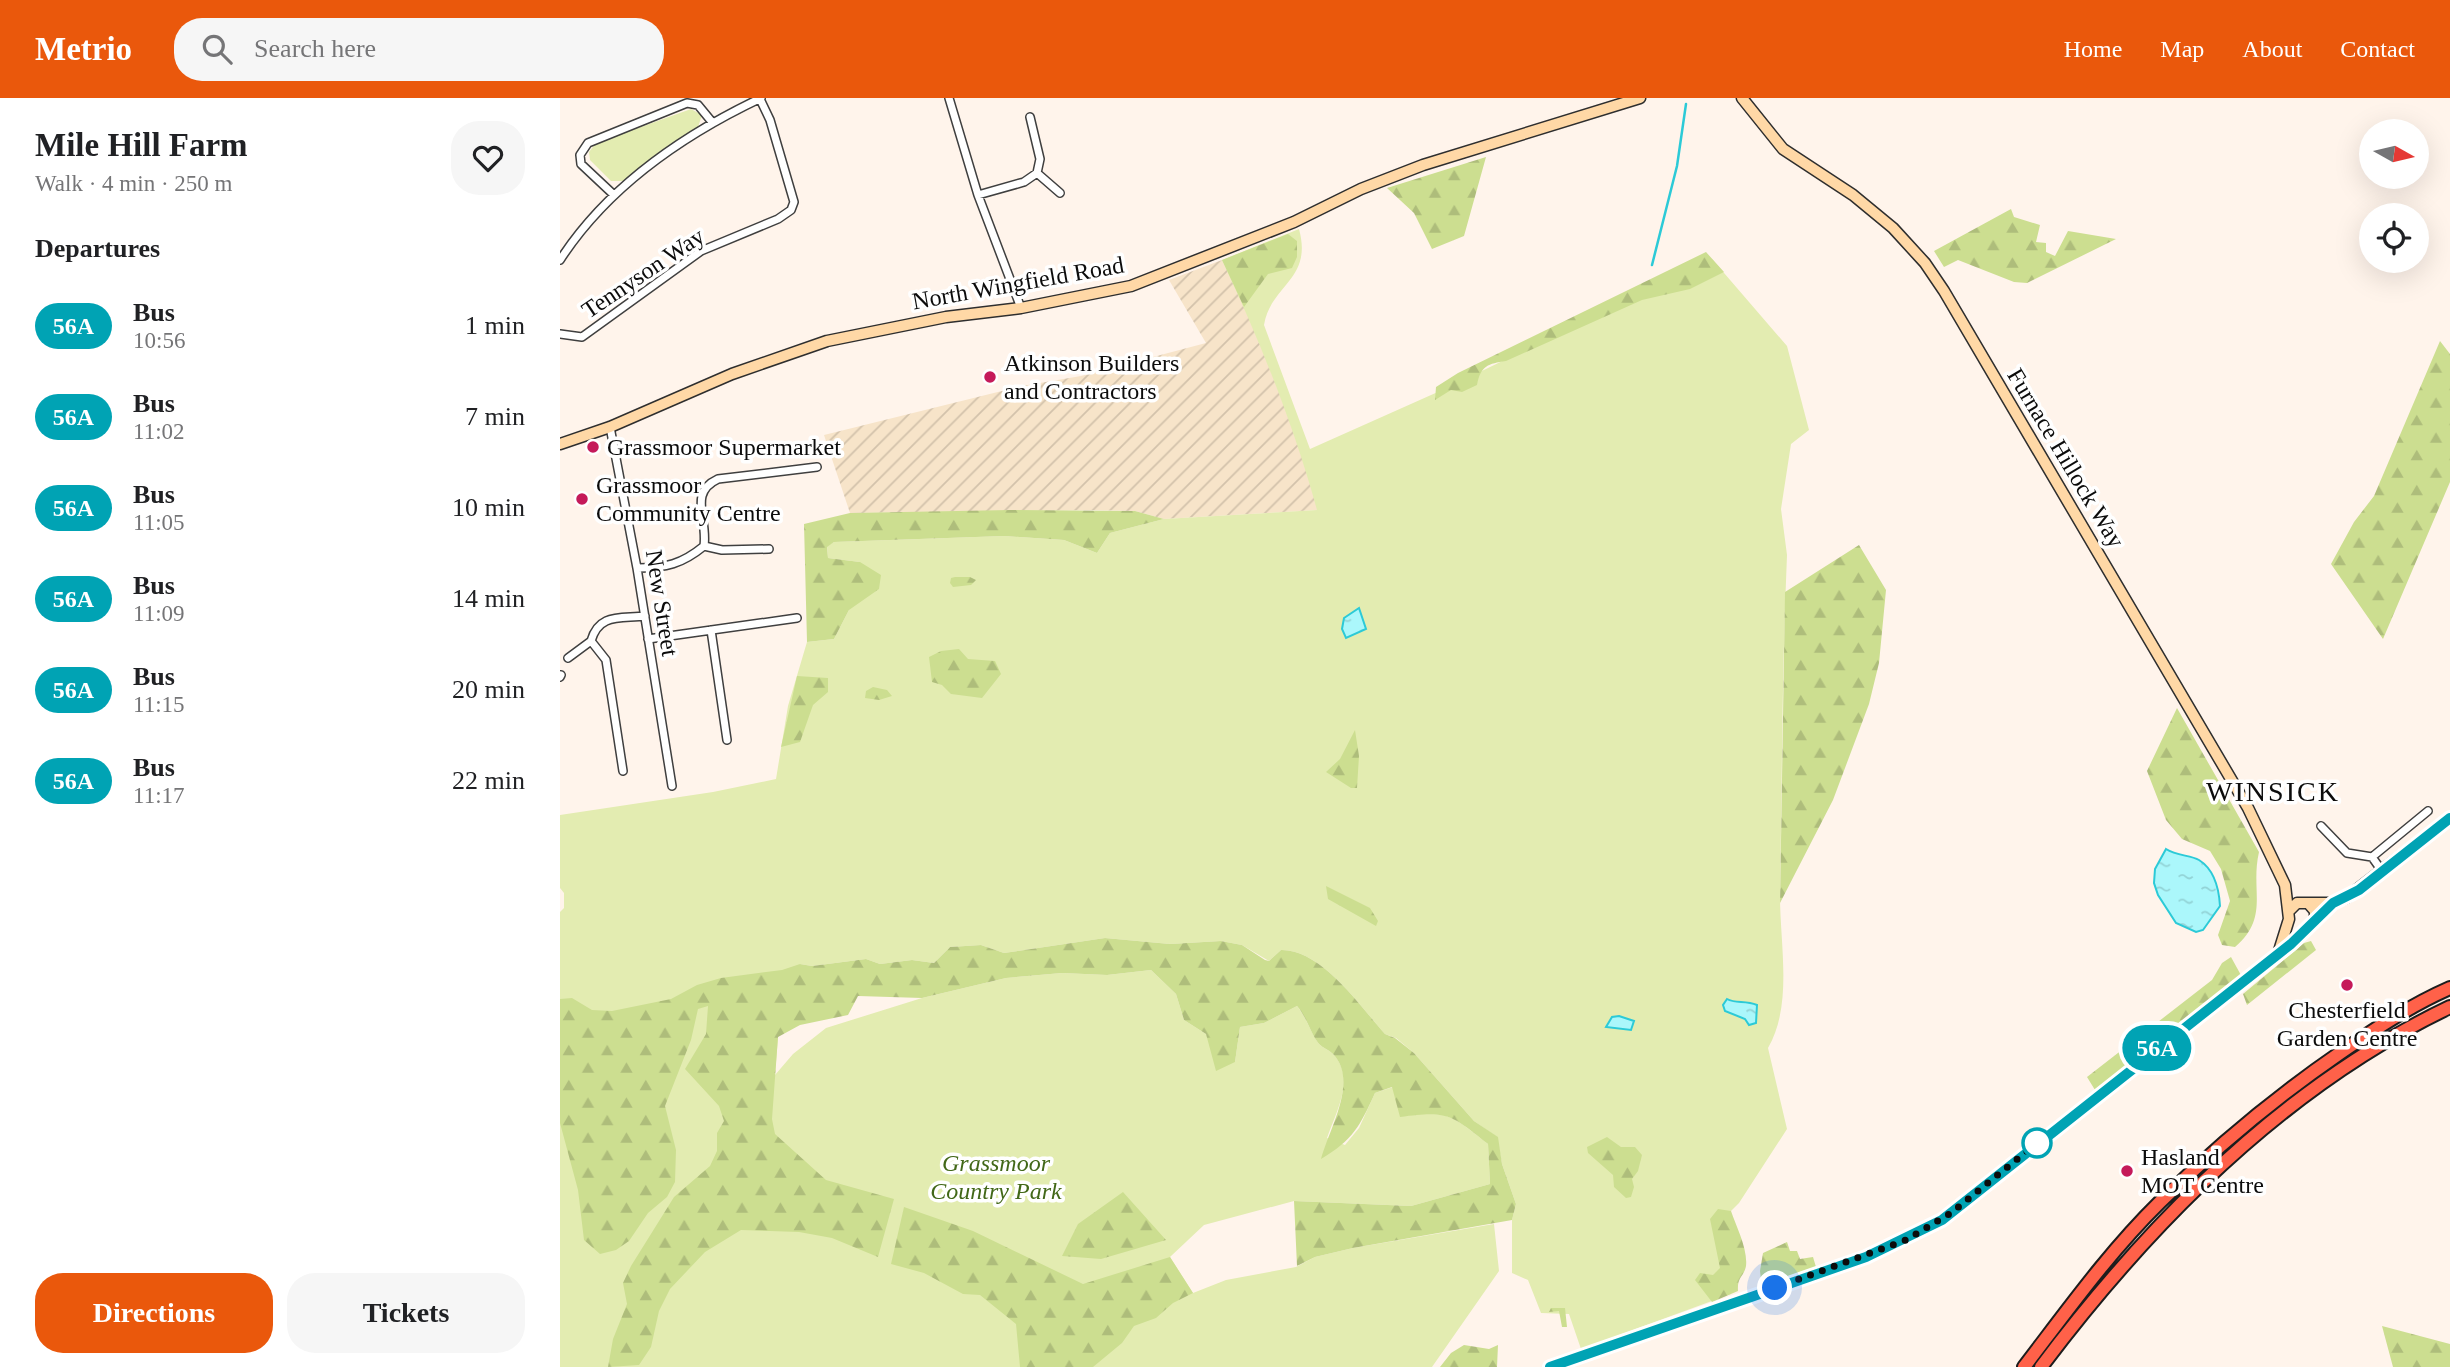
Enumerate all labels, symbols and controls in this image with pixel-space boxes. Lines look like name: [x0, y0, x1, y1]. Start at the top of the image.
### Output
search box: [174, 18, 664, 81]
icon: search: [198, 30, 236, 68]
text: Metrio: [35, 31, 132, 67]
text: Search here: [254, 34, 376, 63]
text: Home: [2064, 36, 2122, 62]
text: Map: [2160, 36, 2204, 62]
text: About: [2242, 36, 2302, 62]
text: Contact: [2340, 36, 2415, 62]
north arrow: [2359, 119, 2429, 189]
map controls: [2359, 119, 2429, 273]
button: heart: [451, 121, 525, 195]
text: Mile Hill Farm: [35, 127, 248, 163]
text: Walk · 4 min · 250 m: [35, 171, 232, 196]
button: locate: [2359, 203, 2429, 273]
street label: Tennyson Way: [577, 223, 709, 323]
text: Departures: [35, 234, 160, 263]
street label: North Wingfield Road: [910, 252, 1126, 314]
text: Bus: [133, 298, 175, 327]
text: 1 min: [465, 311, 525, 340]
text: 56A: [53, 313, 94, 339]
text: 10:56: [133, 328, 185, 353]
place label: Atkinson Builders and Contractors: [1004, 350, 1179, 404]
street label: Furnace Hillock Way: [2002, 364, 2130, 552]
marker: Atkinson Builders and Contractors: [982, 369, 998, 385]
text: Bus: [133, 389, 175, 418]
text: 7 min: [465, 402, 525, 431]
text: 56A: [53, 404, 94, 430]
text: 11:02: [133, 419, 185, 444]
place label: Grassmoor Supermarket: [607, 434, 841, 460]
marker: Grassmoor Supermarket: [585, 439, 601, 455]
place label: Grassmoor Community Centre: [596, 472, 781, 526]
text: Bus: [133, 480, 175, 509]
marker: Grassmoor Community Centre: [574, 491, 590, 507]
text: 10 min: [452, 493, 525, 522]
text: 56A: [53, 495, 94, 521]
text: 11:05: [133, 510, 185, 535]
street label: New Street: [641, 548, 683, 658]
text: Bus: [133, 571, 175, 600]
text: 14 min: [452, 584, 525, 613]
text: 56A: [53, 586, 94, 612]
text: 11:09: [133, 601, 185, 626]
text: Bus: [133, 662, 175, 691]
text: 20 min: [452, 675, 525, 704]
text: 56A: [53, 677, 94, 703]
text: 11:15: [133, 692, 185, 717]
text: Bus: [133, 753, 175, 782]
text: 22 min: [452, 766, 525, 795]
text: 56A: [53, 768, 94, 794]
district label: WINSICK: [2206, 776, 2340, 807]
text: 11:17: [133, 783, 185, 808]
marker: Chesterfield Garden Centre: [2339, 977, 2355, 993]
place label: Chesterfield Garden Centre: [2277, 997, 2417, 1051]
line badge: 56A: [2117, 1025, 2197, 1071]
text: 56A: [2136, 1035, 2178, 1061]
unlabelled marker: [2022, 1128, 2052, 1158]
place label: Hasland MOT Centre: [2141, 1144, 2264, 1198]
park label: Grassmoor Country Park: [930, 1150, 1062, 1204]
marker: Hasland MOT Centre: [2119, 1163, 2135, 1179]
your location: [1757, 1270, 1792, 1305]
button: Directions: [35, 1273, 273, 1353]
button: Tickets: [287, 1273, 525, 1353]

